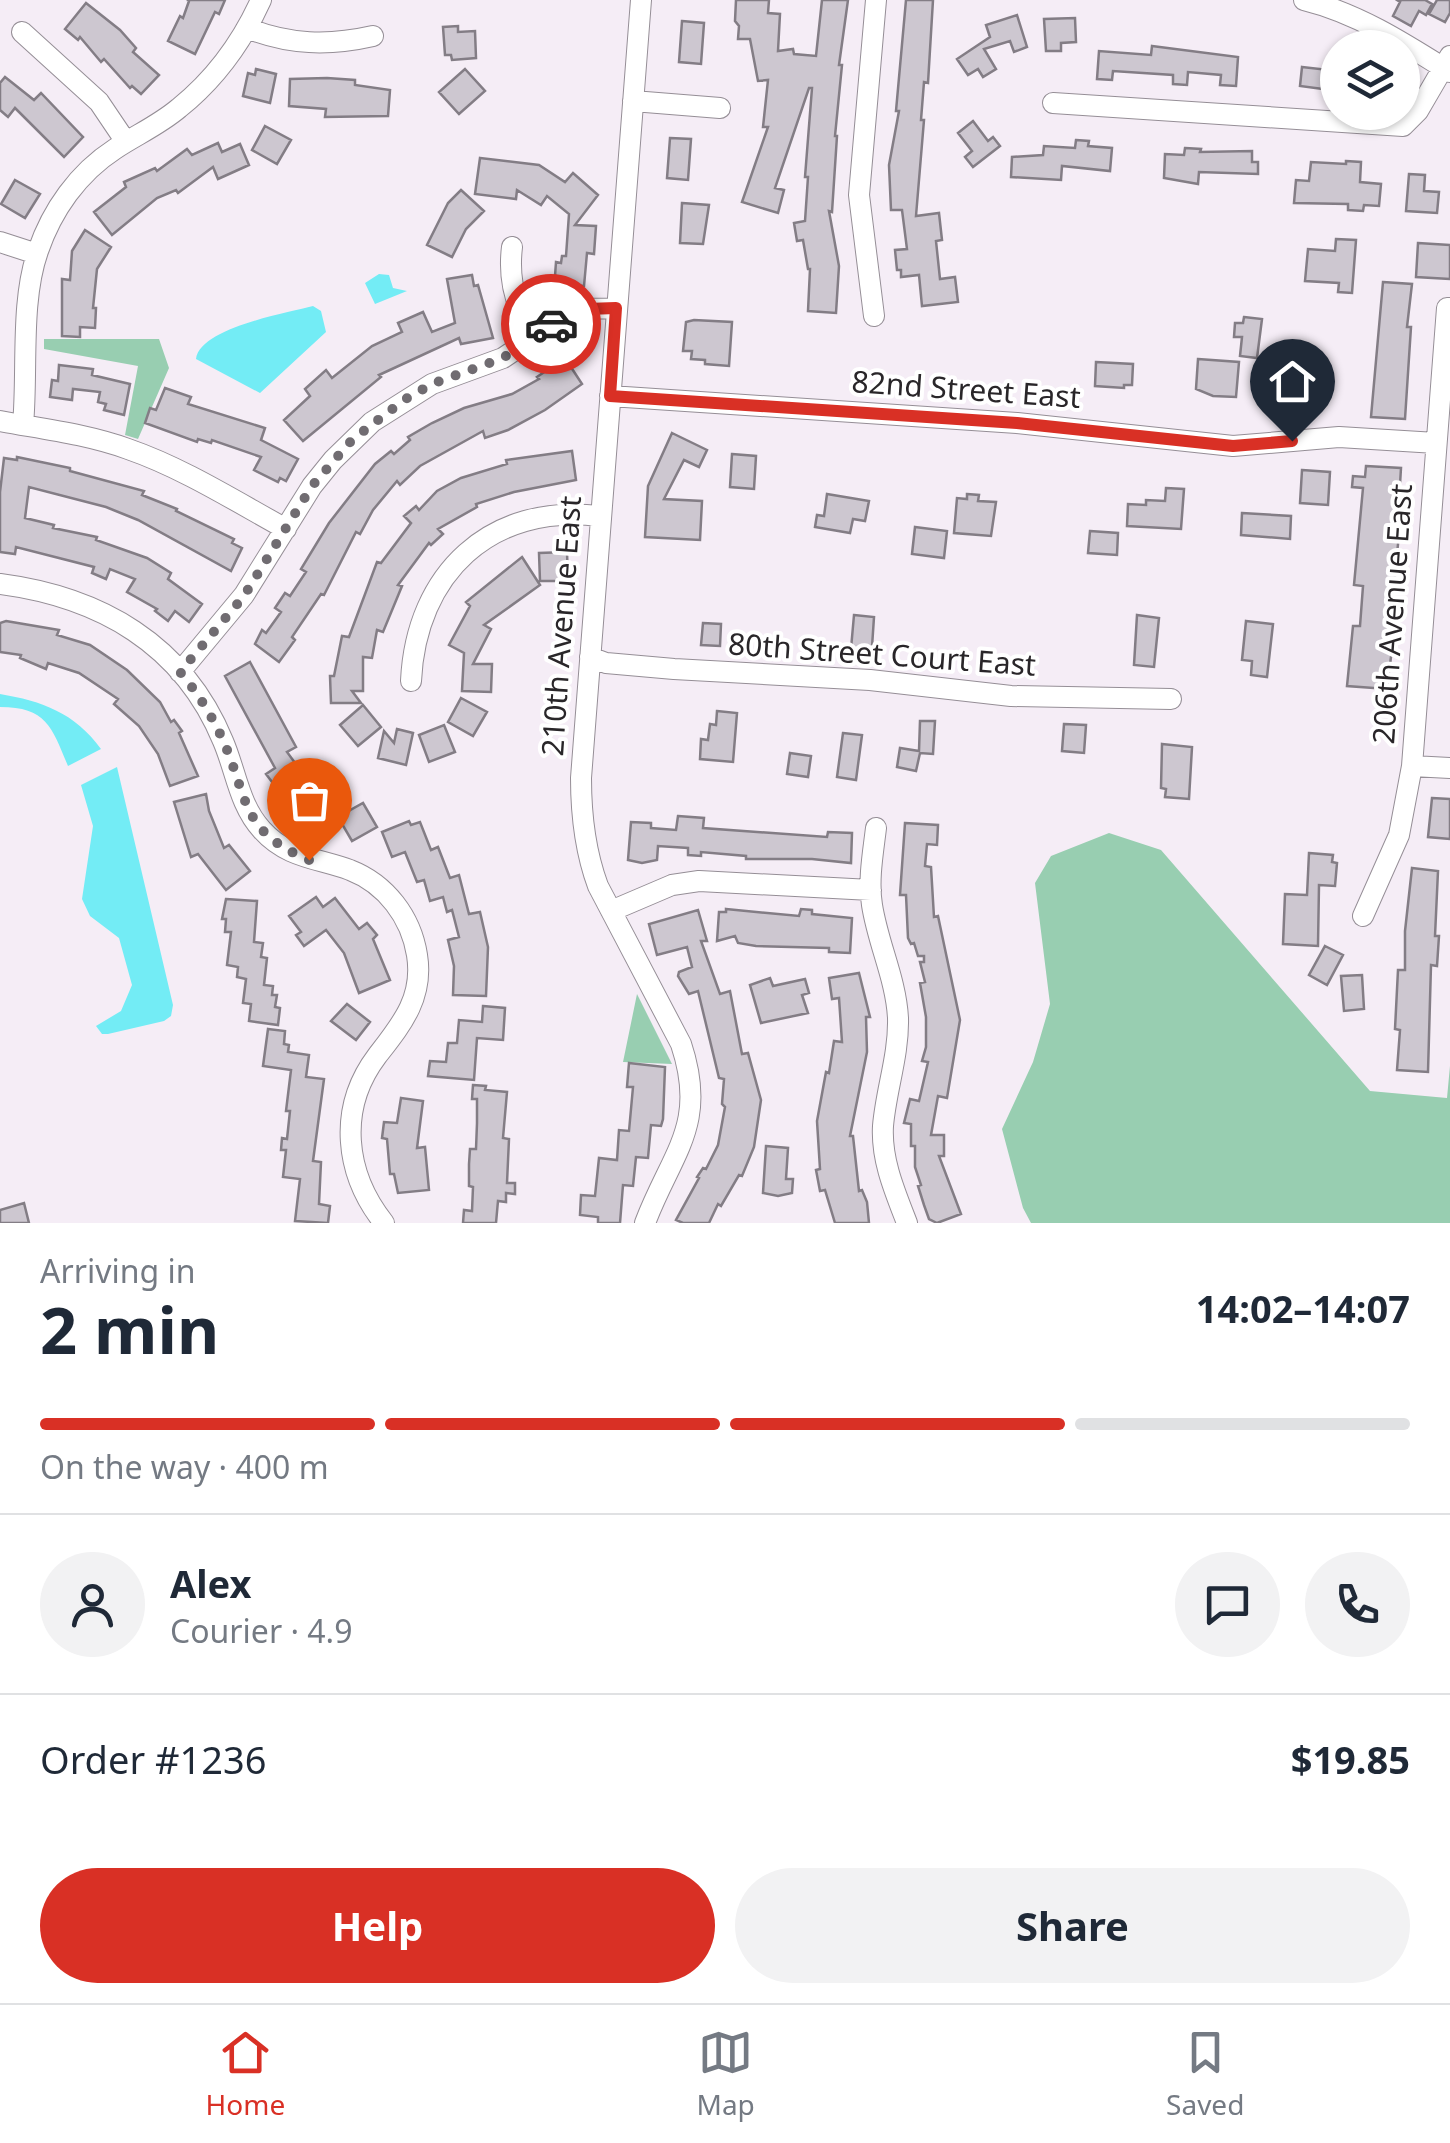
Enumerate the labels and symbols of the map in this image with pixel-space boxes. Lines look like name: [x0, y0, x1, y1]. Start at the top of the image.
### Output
courier: [501, 274, 601, 374]
pin: [1250, 339, 1335, 442]
street label: 82nd Street East: [850, 360, 1082, 417]
street label: 206th Avenue East: [1362, 482, 1421, 745]
street label: 210th Avenue East: [531, 494, 590, 757]
street label: 80th Street Court East: [727, 622, 1038, 685]
pin: [267, 758, 352, 861]

